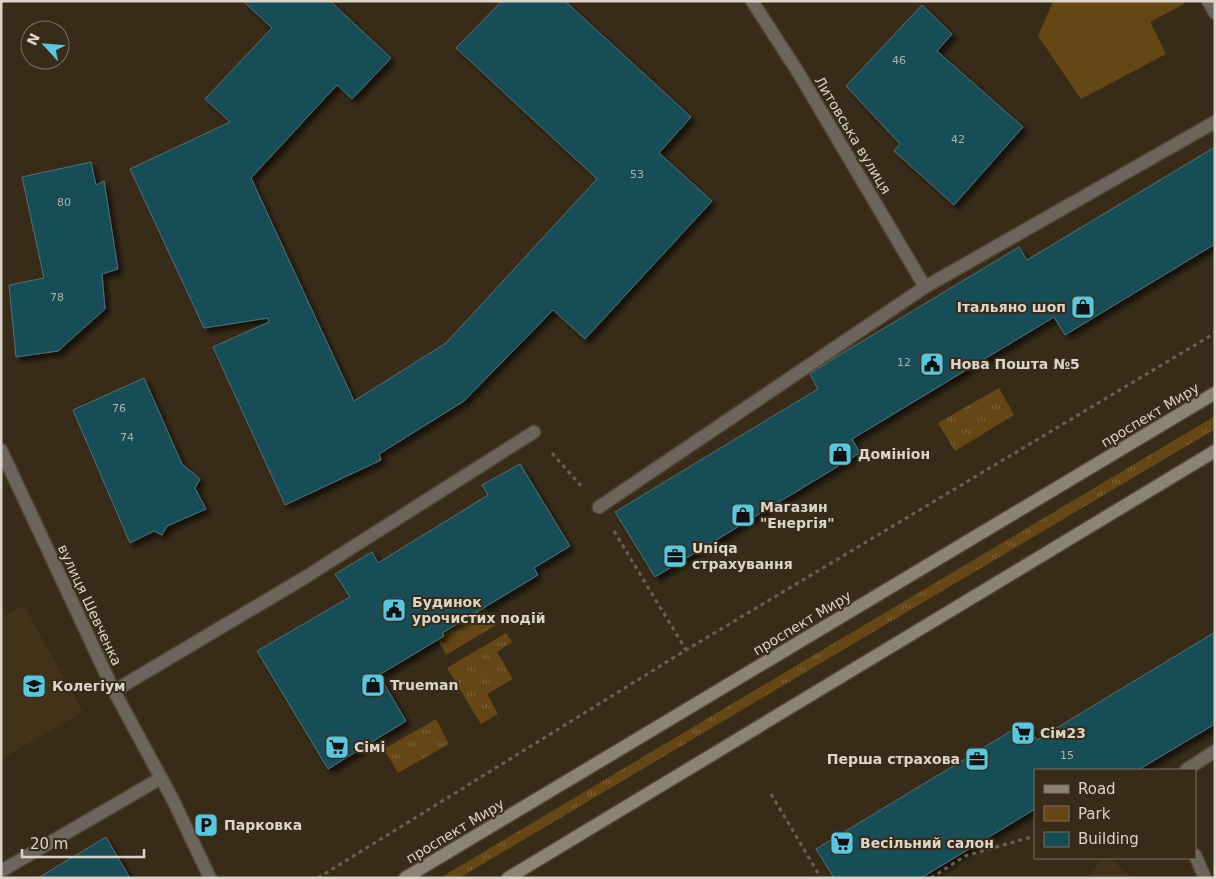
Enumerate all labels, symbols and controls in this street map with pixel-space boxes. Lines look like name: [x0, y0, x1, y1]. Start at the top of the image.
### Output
north arrow: [20, 20, 70, 70]
text: N: [24, 31, 43, 48]
house number: 46: [892, 54, 906, 67]
street label: Литовська вулиця: [811, 73, 895, 197]
house number: 42: [951, 133, 965, 146]
house number: 53: [630, 168, 644, 181]
house number: 80: [57, 196, 71, 209]
house number: 78: [50, 291, 64, 304]
shop icon: Італьяно шоп: [1070, 294, 1096, 320]
place label: Італьяно шоп: [957, 299, 1066, 315]
public building icon: Нова Пошта №5: [919, 351, 945, 377]
house number: 12: [897, 356, 911, 369]
place label: Нова Пошта №5: [950, 356, 1080, 372]
street label: проспект Миру: [1098, 379, 1202, 451]
house number: 76: [112, 402, 126, 415]
house number: 74: [120, 431, 134, 444]
shop icon: Домініон: [827, 441, 853, 467]
place label: Домініон: [858, 446, 930, 462]
place label: Магазин "Енергія": [760, 499, 834, 531]
shop icon: Магазин "Енергія": [730, 502, 756, 528]
place label: Uniqa страхування: [692, 540, 793, 572]
street label: вулиця Шевченка: [55, 542, 125, 668]
office icon: Uniqa страхування: [662, 543, 688, 569]
street label: проспект Миру: [750, 587, 854, 659]
place label: Будинок урочистих подій: [412, 594, 546, 626]
public building icon: Будинок урочистих подій: [381, 597, 407, 623]
shop icon: Trueman: [360, 672, 386, 698]
school or university icon: Колегіум: [21, 673, 47, 699]
place label: Trueman: [390, 677, 458, 693]
place label: Колегіум: [52, 678, 126, 694]
supermarket icon: Сім23: [1010, 720, 1036, 746]
place label: Сім23: [1040, 725, 1086, 741]
supermarket icon: Сімі: [324, 734, 350, 760]
place label: Сімі: [354, 739, 385, 755]
office icon: Перша страхова: [964, 746, 990, 772]
house number: 15: [1060, 749, 1074, 762]
place label: Перша страхова: [827, 751, 960, 767]
legend: [1034, 769, 1196, 859]
text: Road: [1078, 780, 1116, 798]
street label: проспект Миру: [403, 795, 507, 867]
text: Park: [1078, 805, 1111, 823]
parking icon: Парковка: [193, 812, 219, 838]
place label: Парковка: [224, 817, 302, 833]
scale bar: [22, 826, 145, 858]
supermarket icon: Весільний салон: [829, 830, 855, 856]
text: Building: [1078, 830, 1139, 848]
text: 20 m: [30, 835, 68, 853]
place label: Весільний салон: [860, 835, 994, 851]

